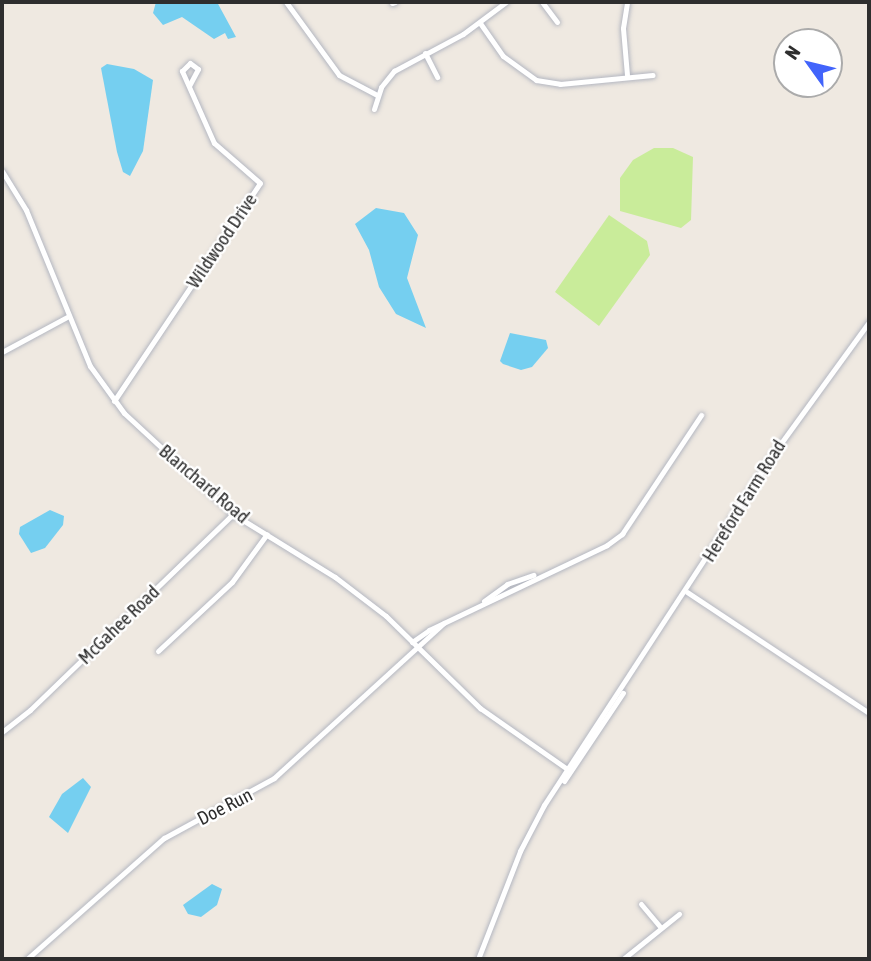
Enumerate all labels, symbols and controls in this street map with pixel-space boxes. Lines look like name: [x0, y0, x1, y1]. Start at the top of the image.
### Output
north arrow: [773, 28, 843, 98]
text: N: [780, 42, 805, 63]
street label: Wildwood Drive: [182, 189, 262, 293]
street label: Hereford Farm Road: [697, 436, 791, 566]
street label: Blanchard Road: [154, 440, 254, 528]
street label: McGahee Road: [74, 581, 164, 669]
street label: Doe Run: [194, 784, 256, 830]

